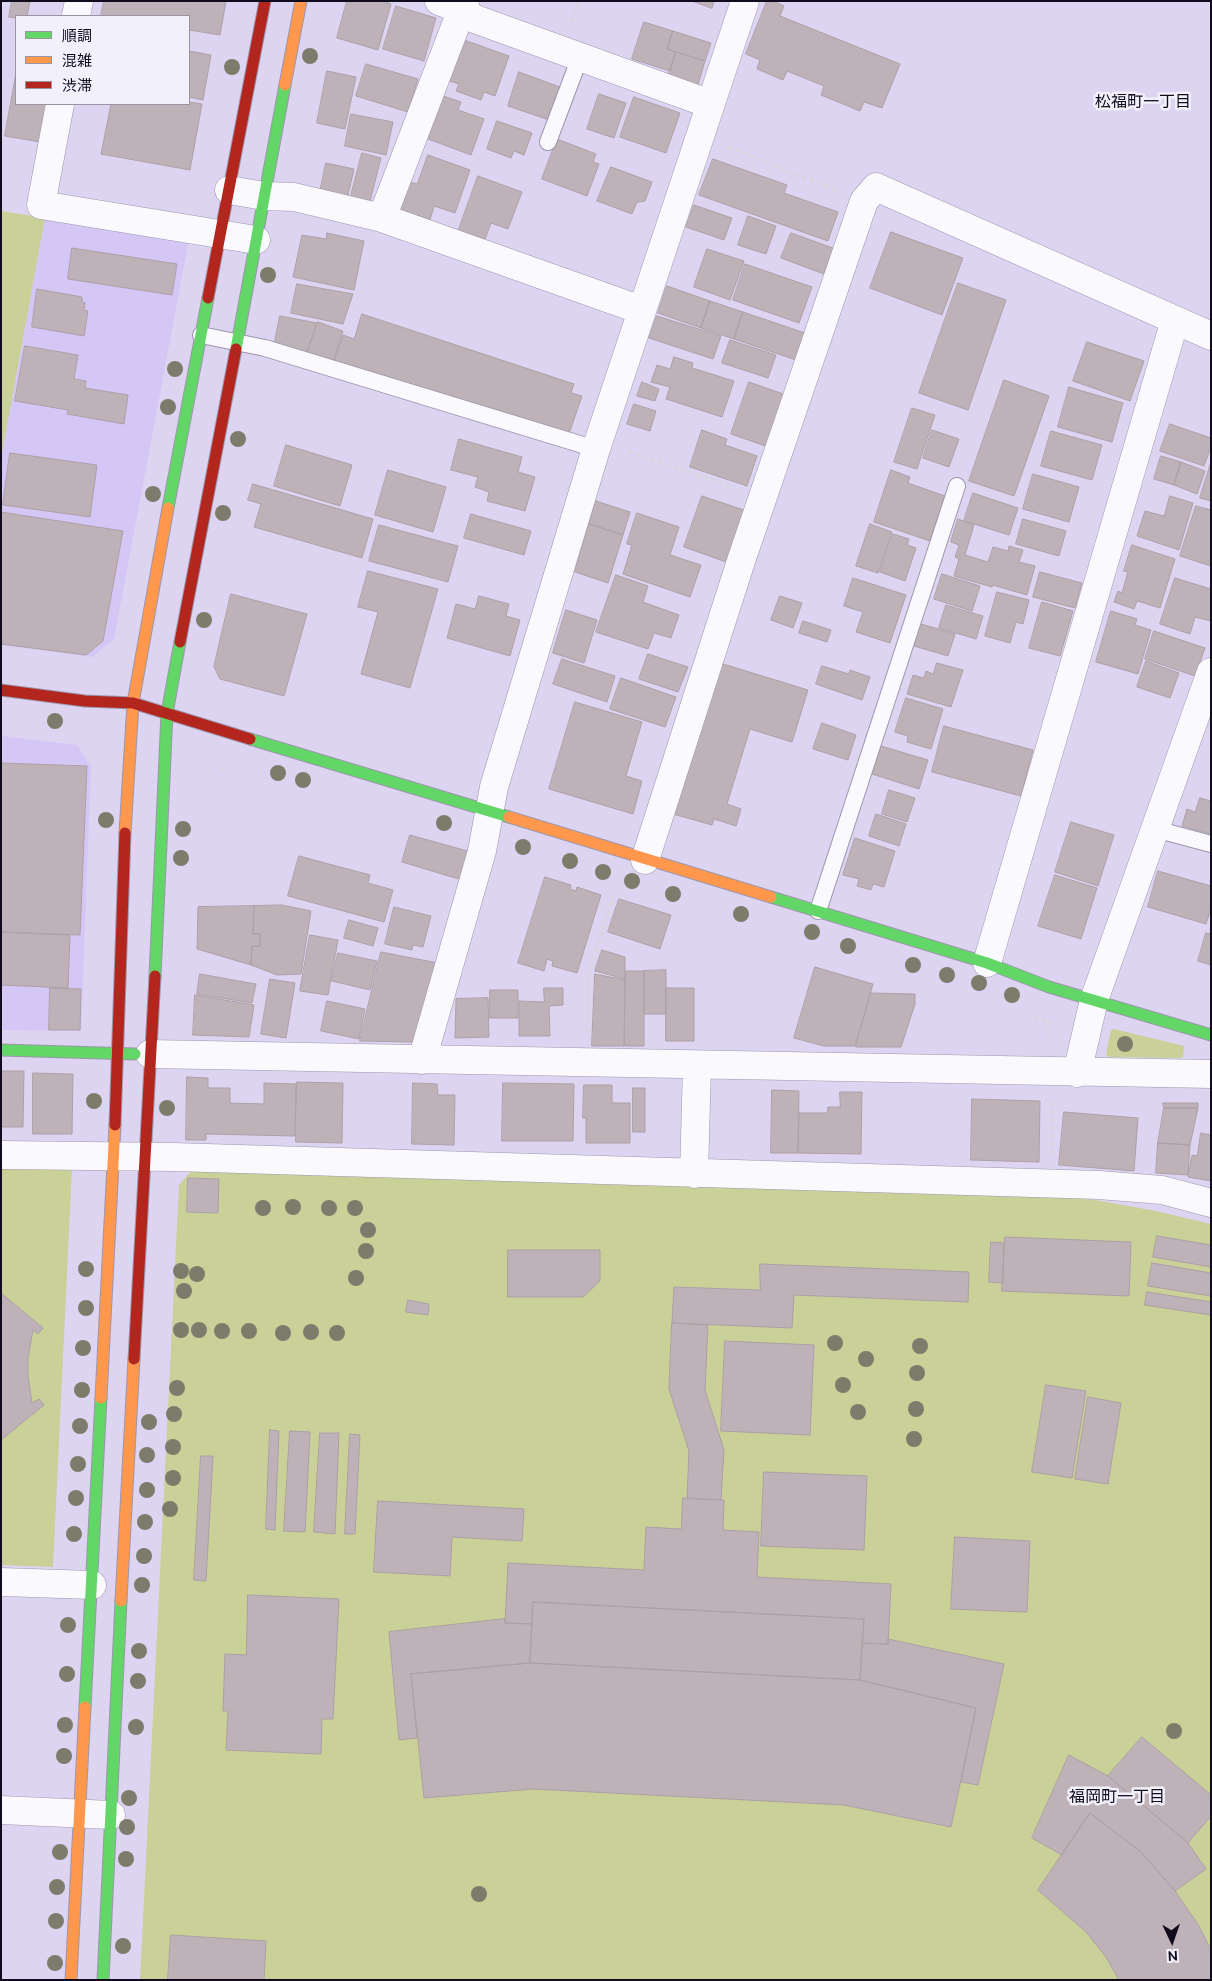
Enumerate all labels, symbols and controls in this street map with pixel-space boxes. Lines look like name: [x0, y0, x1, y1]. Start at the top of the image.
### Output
legend: [15, 15, 190, 105]
text: 順調: [62, 27, 92, 44]
text: 混雑: [62, 52, 92, 69]
text: 渋滞: [62, 77, 92, 94]
district label: 松福町一丁目: [1095, 92, 1191, 112]
district label: 福岡町一丁目: [1069, 1787, 1165, 1807]
north arrow: [1147, 1916, 1197, 1966]
text: N: [1167, 1948, 1178, 1964]

